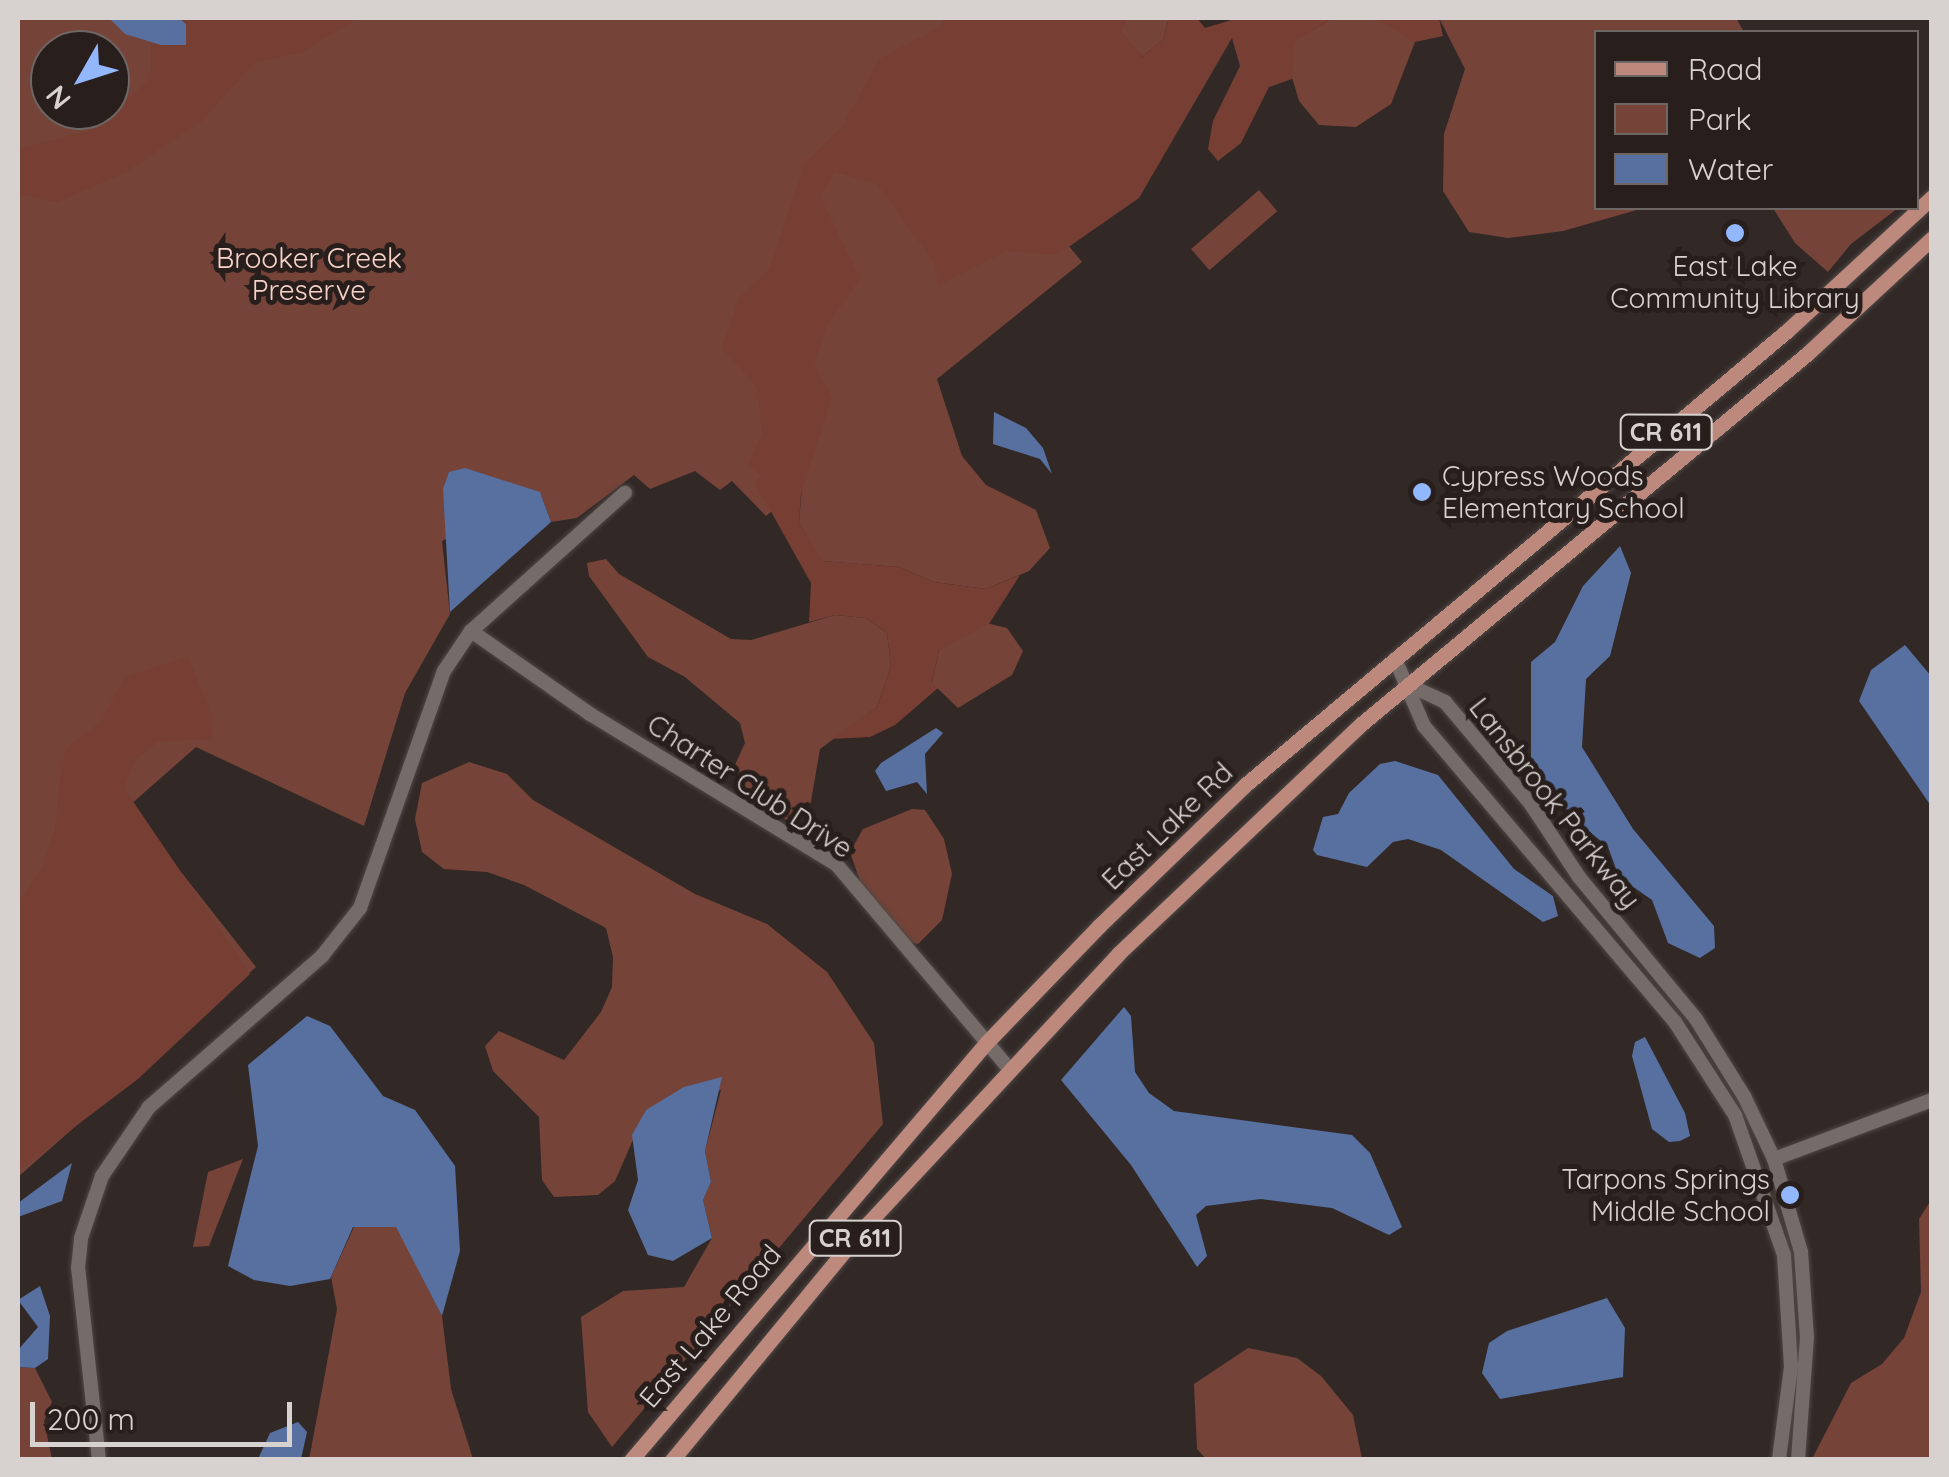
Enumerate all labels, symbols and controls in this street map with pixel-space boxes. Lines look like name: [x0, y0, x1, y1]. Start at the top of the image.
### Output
north arrow: [30, 30, 130, 130]
legend: [1594, 30, 1919, 210]
text: Road: [1688, 50, 1762, 88]
text: N: [38, 79, 78, 117]
text: Park: [1688, 100, 1752, 138]
text: Water: [1688, 150, 1773, 188]
marker: East Lake Community Library: [1724, 222, 1746, 244]
park label: Brooker Creek Preserve: [216, 241, 402, 307]
place label: East Lake Community Library: [1610, 249, 1860, 315]
road number: CR 611: [1618, 412, 1714, 452]
place label: Cypress Woods Elementary School: [1442, 459, 1685, 525]
marker: Cypress Woods Elementary School: [1411, 481, 1433, 503]
street label: Lansbrook Parkway: [1462, 691, 1648, 915]
street label: Charter Club Drive: [641, 707, 859, 865]
street label: East Lake Rd: [1095, 755, 1239, 897]
place label: Tarpons Springs Middle School: [1561, 1162, 1770, 1228]
marker: Tarpons Springs Middle School: [1779, 1184, 1801, 1206]
road number: CR 611: [808, 1218, 902, 1258]
street label: East Lake Road: [632, 1238, 788, 1414]
scale bar: [35, 1382, 298, 1444]
text: 200 m: [47, 1400, 135, 1438]

